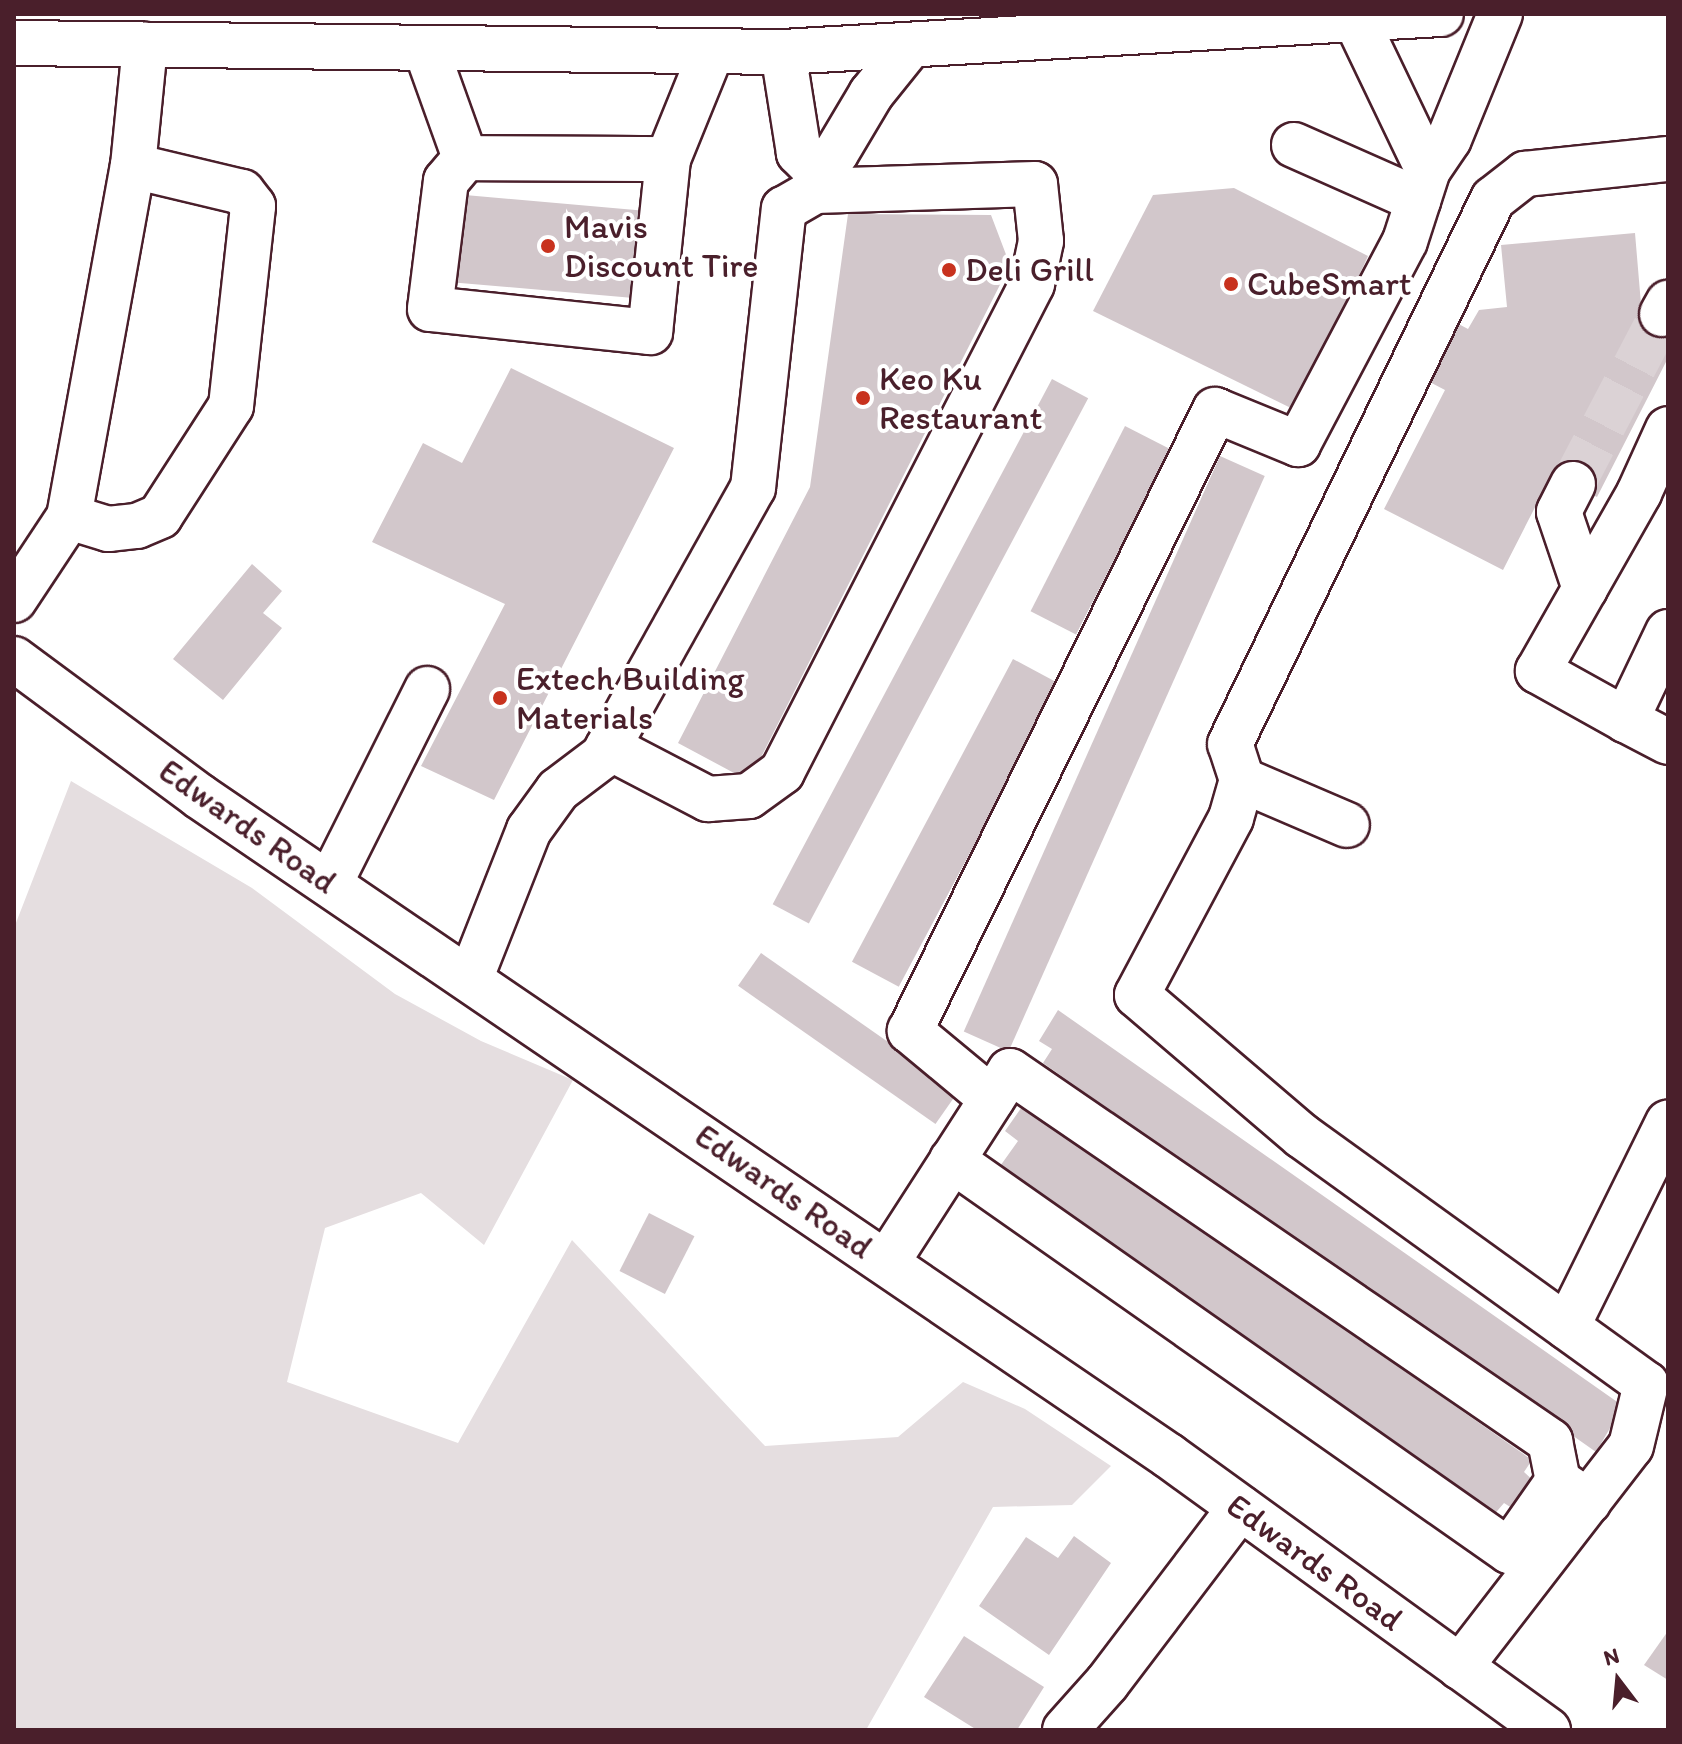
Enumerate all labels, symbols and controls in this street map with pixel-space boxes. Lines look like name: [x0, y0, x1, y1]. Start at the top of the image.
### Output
place label: Mavis Discount Tire: [564, 206, 759, 286]
marker: Mavis Discount Tire: [539, 237, 557, 255]
place label: Deli Grill: [965, 250, 1095, 290]
marker: Deli Grill: [940, 261, 958, 279]
place label: CubeSmart: [1247, 264, 1412, 304]
marker: CubeSmart: [1222, 275, 1240, 293]
place label: Keo Ku Restaurant: [879, 358, 1042, 438]
marker: Keo Ku Restaurant: [854, 389, 872, 407]
place label: Extech Building Materials: [516, 658, 745, 738]
marker: Extech Building Materials: [491, 689, 509, 707]
street label: Edwards Road: [152, 750, 344, 902]
street label: Edwards Road: [688, 1115, 880, 1267]
street label: Edwards Road: [1219, 1485, 1411, 1639]
north arrow: [1578, 1640, 1658, 1720]
text: N: [1600, 1641, 1622, 1671]

